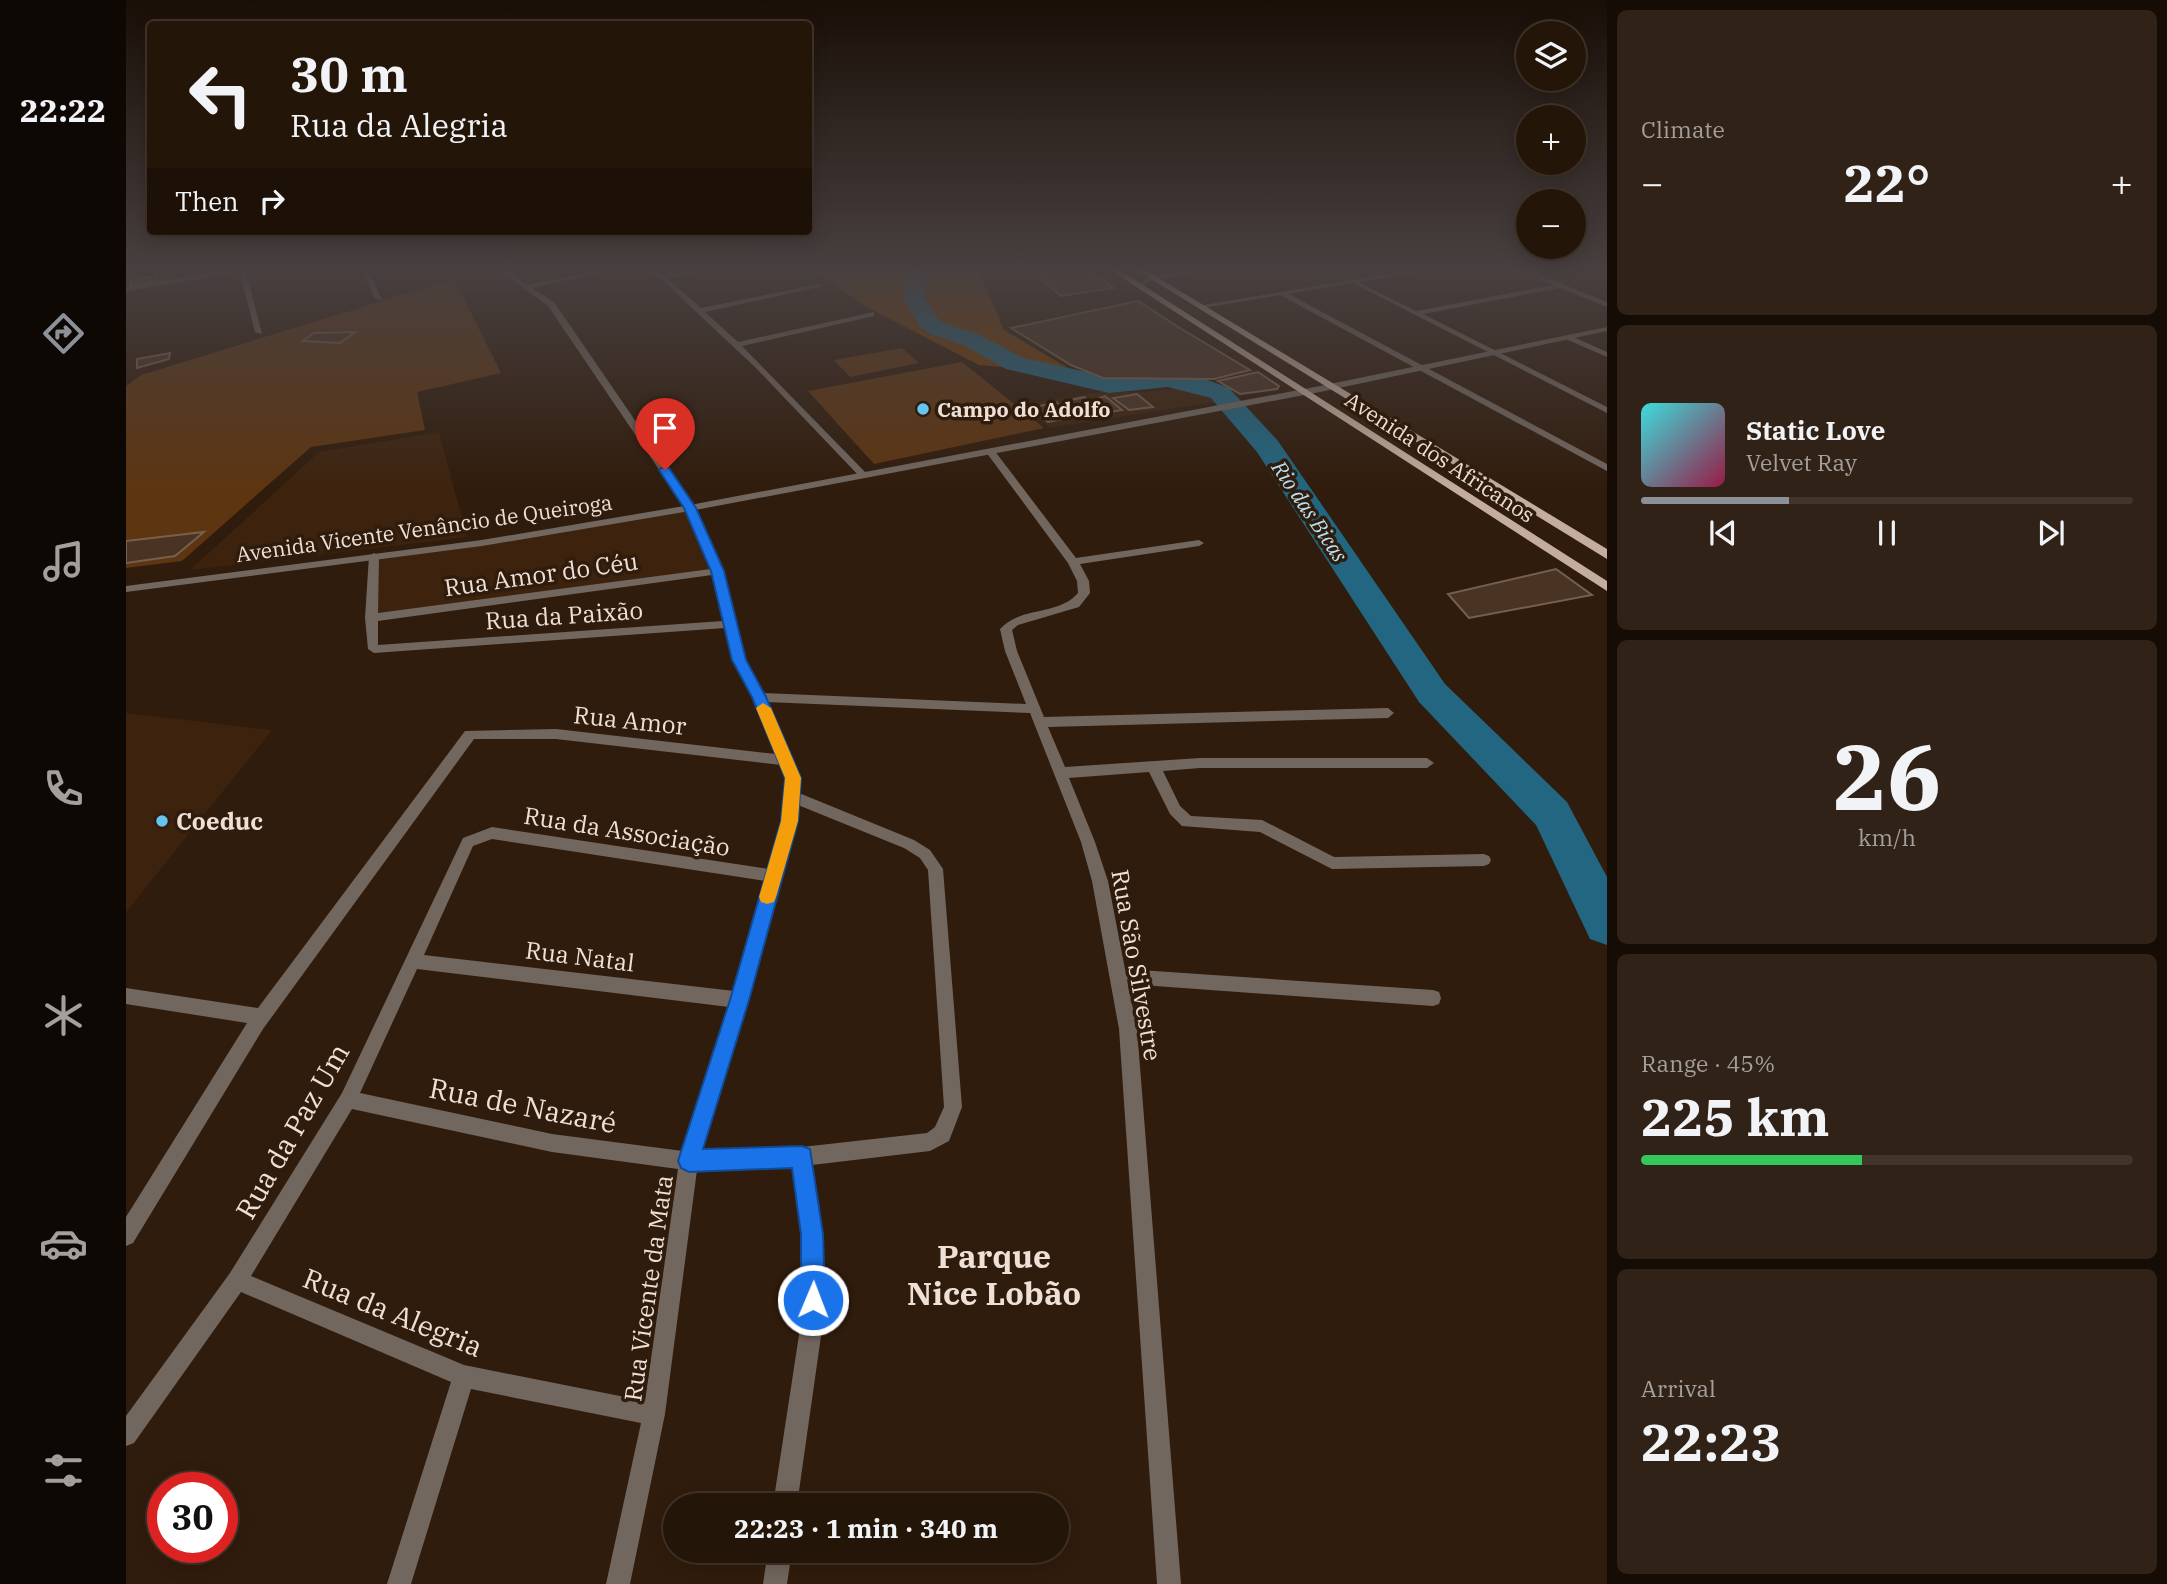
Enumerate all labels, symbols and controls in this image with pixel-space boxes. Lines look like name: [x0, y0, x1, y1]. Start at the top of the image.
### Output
map controls: [1516, 21, 1586, 259]
button: layers: [1516, 21, 1586, 91]
text: 30 m: [290, 42, 408, 105]
icon: left: [175, 49, 266, 140]
text: 22:22: [20, 89, 106, 131]
text: Rua da Alegria: [290, 104, 508, 146]
button: +: [1516, 105, 1586, 175]
text: Climate: [1641, 114, 1725, 144]
text: 22°: [1844, 149, 1930, 216]
text: −: [1641, 158, 1664, 207]
text: +: [2110, 158, 2133, 207]
icon: right: [253, 182, 291, 220]
text: Then: [175, 184, 239, 218]
button: −: [1516, 189, 1586, 259]
icon: directions: [39, 309, 88, 358]
street label: Avenida dos Africanos: [1340, 385, 1540, 529]
place label: Campo do Adolfo: [937, 395, 1110, 423]
pin: [635, 398, 695, 470]
marker: Campo do Adolfo: [915, 401, 931, 417]
icon: arrive: [646, 409, 684, 447]
text: Static Love: [1746, 413, 1885, 447]
text: Velvet Ray: [1746, 447, 1857, 477]
water label: Rio das Bicas: [1265, 454, 1354, 567]
street label: Avenida Vicente Venâncio de Queiroga: [234, 488, 614, 568]
icon: previous: [1704, 514, 1742, 552]
icon: pause: [1868, 514, 1906, 552]
icon: next: [2032, 514, 2070, 552]
icon: music: [39, 537, 88, 586]
street label: Rua Amor do Céu: [442, 545, 640, 603]
street label: Rua da Paixão: [484, 594, 644, 636]
street label: Rua Amor: [572, 698, 688, 742]
text: 26: [1832, 717, 1942, 835]
icon: phone: [39, 764, 88, 813]
street label: Rua da Associação: [522, 799, 732, 863]
place label: Coeduc: [176, 805, 263, 837]
marker: Coeduc: [154, 813, 170, 829]
text: km/h: [1858, 822, 1916, 852]
street label: Rua São Silvestre: [1104, 867, 1170, 1063]
street label: Rua Natal: [524, 933, 636, 979]
icon: climate: [39, 991, 88, 1040]
street label: Rua da Paz Um: [227, 1036, 357, 1226]
text: Range · 45%: [1641, 1048, 1775, 1078]
street label: Rua de Nazaré: [426, 1069, 620, 1141]
text: 225 km: [1641, 1083, 1830, 1150]
street label: Rua Vicente da Mata: [616, 1173, 680, 1403]
icon: car: [39, 1219, 88, 1268]
district label: Parque Nice Lobão: [907, 1235, 1081, 1314]
street label: Rua da Alegria: [298, 1259, 488, 1365]
position arrow: [776, 1263, 850, 1337]
text: Arrival: [1641, 1373, 1716, 1403]
text: 22:23: [1641, 1408, 1782, 1475]
icon: filters: [39, 1446, 88, 1495]
speed limit sign: 30: [147, 1472, 238, 1563]
text: 22:23 · 1 min · 340 m: [734, 1511, 998, 1545]

